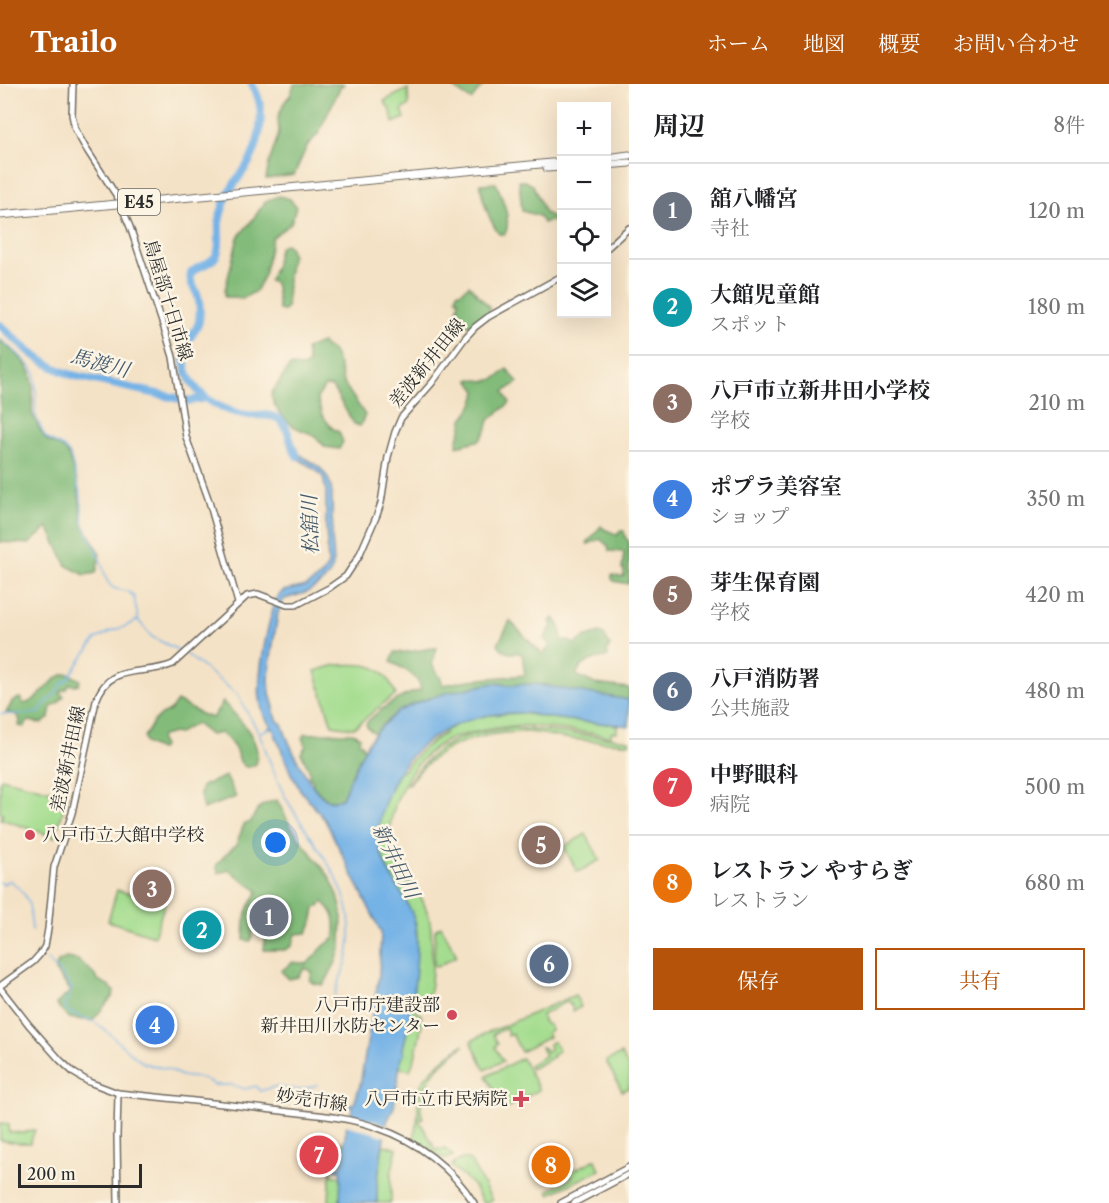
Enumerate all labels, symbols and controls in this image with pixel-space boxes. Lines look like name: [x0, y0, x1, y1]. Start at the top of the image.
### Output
text: Trailo: [30, 25, 117, 59]
text: ホーム: [707, 31, 770, 56]
text: 地図: [803, 31, 845, 56]
text: 概要: [878, 31, 920, 56]
text: お問い合わせ: [953, 31, 1079, 56]
map controls: [557, 102, 611, 318]
button: +: [557, 102, 611, 156]
text: 周辺: [653, 110, 705, 142]
text: 8件: [1053, 113, 1085, 137]
button: −: [557, 156, 611, 210]
text: 舘八幡宮: [710, 185, 798, 212]
road number: E45: [118, 189, 160, 215]
text: 1: [668, 199, 677, 223]
text: 120 m: [1028, 199, 1085, 223]
button: locate: [557, 210, 611, 264]
text: 寺社: [710, 216, 750, 240]
street label: 鳥屋部十日市線: [139, 237, 197, 363]
button: layers: [557, 264, 611, 318]
text: 大館児童館: [710, 281, 820, 308]
text: 2: [667, 295, 678, 319]
text: 180 m: [1028, 295, 1085, 319]
text: スポット: [710, 312, 790, 336]
street label: 差波新井田線: [384, 314, 470, 412]
water label: 馬渡川: [68, 344, 134, 383]
text: 八戸市立新井田小学校: [710, 377, 930, 404]
text: 3: [667, 391, 678, 415]
text: 210 m: [1028, 391, 1085, 415]
text: 学校: [710, 408, 750, 432]
text: ポプラ美容室: [710, 473, 842, 500]
text: 4: [667, 487, 678, 511]
text: 350 m: [1027, 487, 1085, 511]
water label: 松舘川: [297, 493, 323, 555]
text: ショップ: [710, 504, 790, 528]
text: 芽生保育園: [710, 569, 820, 596]
text: 5: [667, 583, 678, 607]
text: 420 m: [1025, 583, 1085, 607]
text: 学校: [710, 600, 750, 624]
text: 八戸消防署: [710, 665, 820, 692]
text: 6: [667, 679, 678, 703]
text: 480 m: [1025, 679, 1085, 703]
text: 公共施設: [710, 696, 790, 720]
street label: 差波新井田線: [46, 704, 90, 814]
text: 中野眼科: [710, 761, 798, 788]
text: 7: [667, 775, 678, 799]
text: 500 m: [1025, 775, 1085, 799]
text: 病院: [710, 792, 750, 816]
water label: 新井田川: [368, 820, 425, 904]
pin: 5: [522, 822, 560, 867]
place label: 八戸市立大館中学校: [42, 824, 204, 846]
marker: 八戸市立大館中学校: [23, 828, 37, 842]
your location: [261, 828, 290, 857]
text: レストラン やすらぎ: [710, 857, 913, 884]
pin: 3: [132, 866, 172, 912]
text: 8: [666, 871, 679, 895]
text: 680 m: [1025, 871, 1085, 895]
text: レストラン: [710, 888, 809, 912]
pin: 1: [250, 894, 288, 940]
pin: 2: [182, 908, 222, 952]
pin: 6: [530, 942, 568, 986]
button: 保存: [653, 948, 863, 1010]
button: 共有: [875, 948, 1085, 1010]
place label: 八戸市庁建設部 新井田川水防センター: [261, 994, 440, 1037]
pin: 4: [136, 1002, 174, 1048]
marker: 八戸市庁建設部 新井田川水防センター: [445, 1008, 459, 1022]
street label: 妙売市線: [275, 1084, 349, 1116]
place label: 八戸市立市民病院: [364, 1088, 508, 1110]
marker: 八戸市立市民病院: [512, 1090, 530, 1108]
pin: 7: [300, 1132, 338, 1178]
pin: 8: [532, 1142, 570, 1188]
scale bar: [18, 1161, 142, 1188]
text: 200 m: [27, 1164, 76, 1184]

